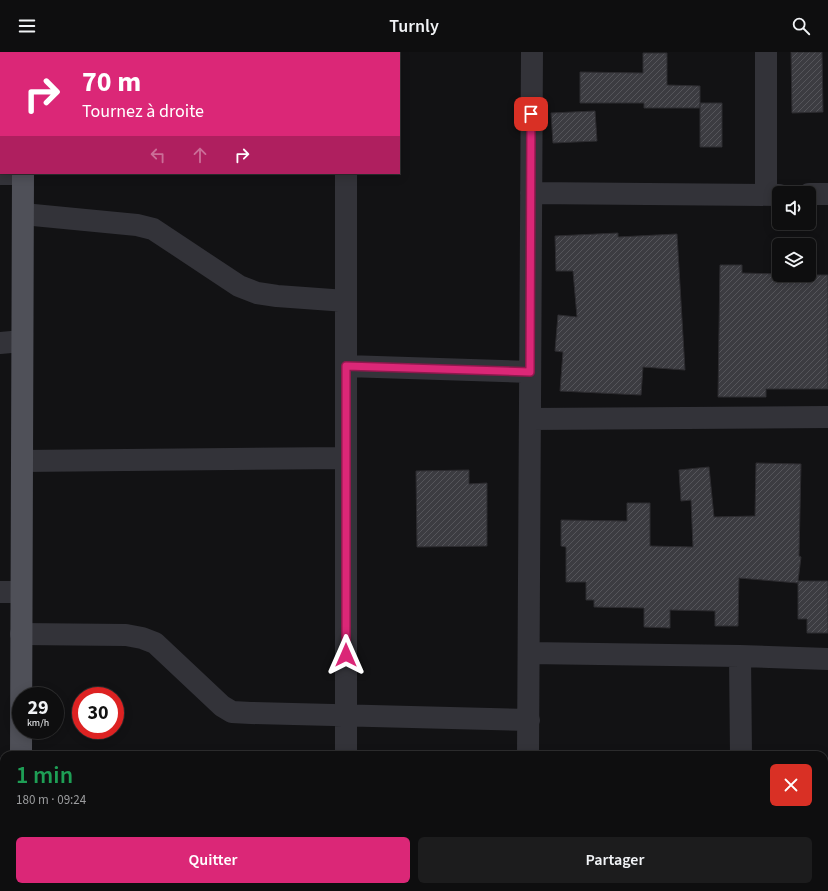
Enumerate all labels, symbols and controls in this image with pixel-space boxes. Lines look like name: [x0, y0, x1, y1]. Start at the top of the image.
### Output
text: Turnly: [389, 14, 439, 39]
icon: menu: [16, 15, 38, 37]
icon: search: [790, 15, 812, 37]
text: 70 m: [82, 62, 141, 102]
icon: right: [16, 68, 68, 120]
pin: [514, 97, 548, 131]
text: Tournez à droite: [82, 99, 204, 124]
icon: arrive: [520, 103, 542, 125]
icon: left: [147, 144, 169, 166]
icon: ahead: [189, 144, 211, 166]
icon: right: [231, 144, 253, 166]
map controls: [772, 186, 816, 282]
button: sound: [772, 186, 816, 230]
button: layers: [772, 238, 816, 282]
position arrow: [325, 634, 367, 676]
speed limit sign: 30: [72, 687, 124, 739]
text: 29: [27, 694, 49, 722]
text: km/h: [27, 716, 49, 730]
text: 1 min: [16, 758, 73, 793]
button: close: [770, 764, 812, 806]
text: 180 m · 09:24: [16, 791, 86, 809]
button: Quitter: [16, 837, 410, 883]
button: Partager: [418, 837, 812, 883]

